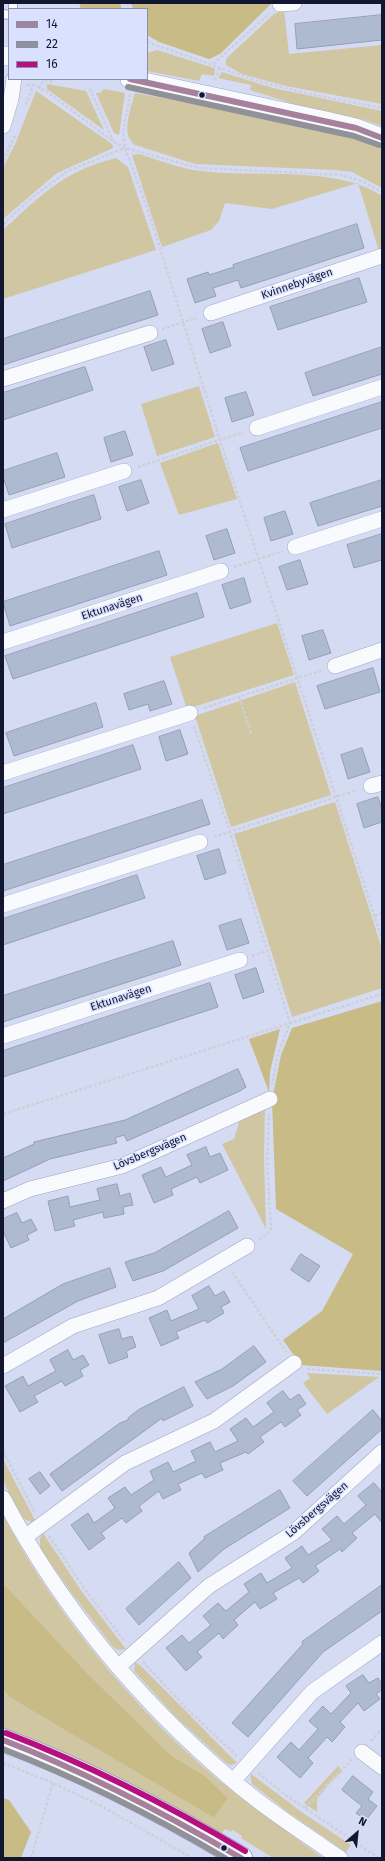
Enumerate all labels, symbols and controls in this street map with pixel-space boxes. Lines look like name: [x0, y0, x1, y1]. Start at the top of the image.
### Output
legend: [8, 8, 148, 80]
text: 14: [46, 17, 58, 31]
text: 22: [46, 37, 58, 51]
text: 16: [46, 57, 58, 71]
unlabelled marker: [197, 90, 207, 100]
street label: Kvinnebyvägen: [259, 266, 335, 302]
street label: Ektunavägen: [80, 591, 144, 623]
street label: Ektunavägen: [89, 982, 153, 1014]
street label: Lövsbergsvägen: [111, 1131, 189, 1173]
street label: Lövsbergsvägen: [283, 1479, 351, 1541]
north arrow: [337, 1813, 377, 1853]
text: N: [356, 1814, 369, 1829]
unlabelled marker: [219, 1843, 229, 1853]

